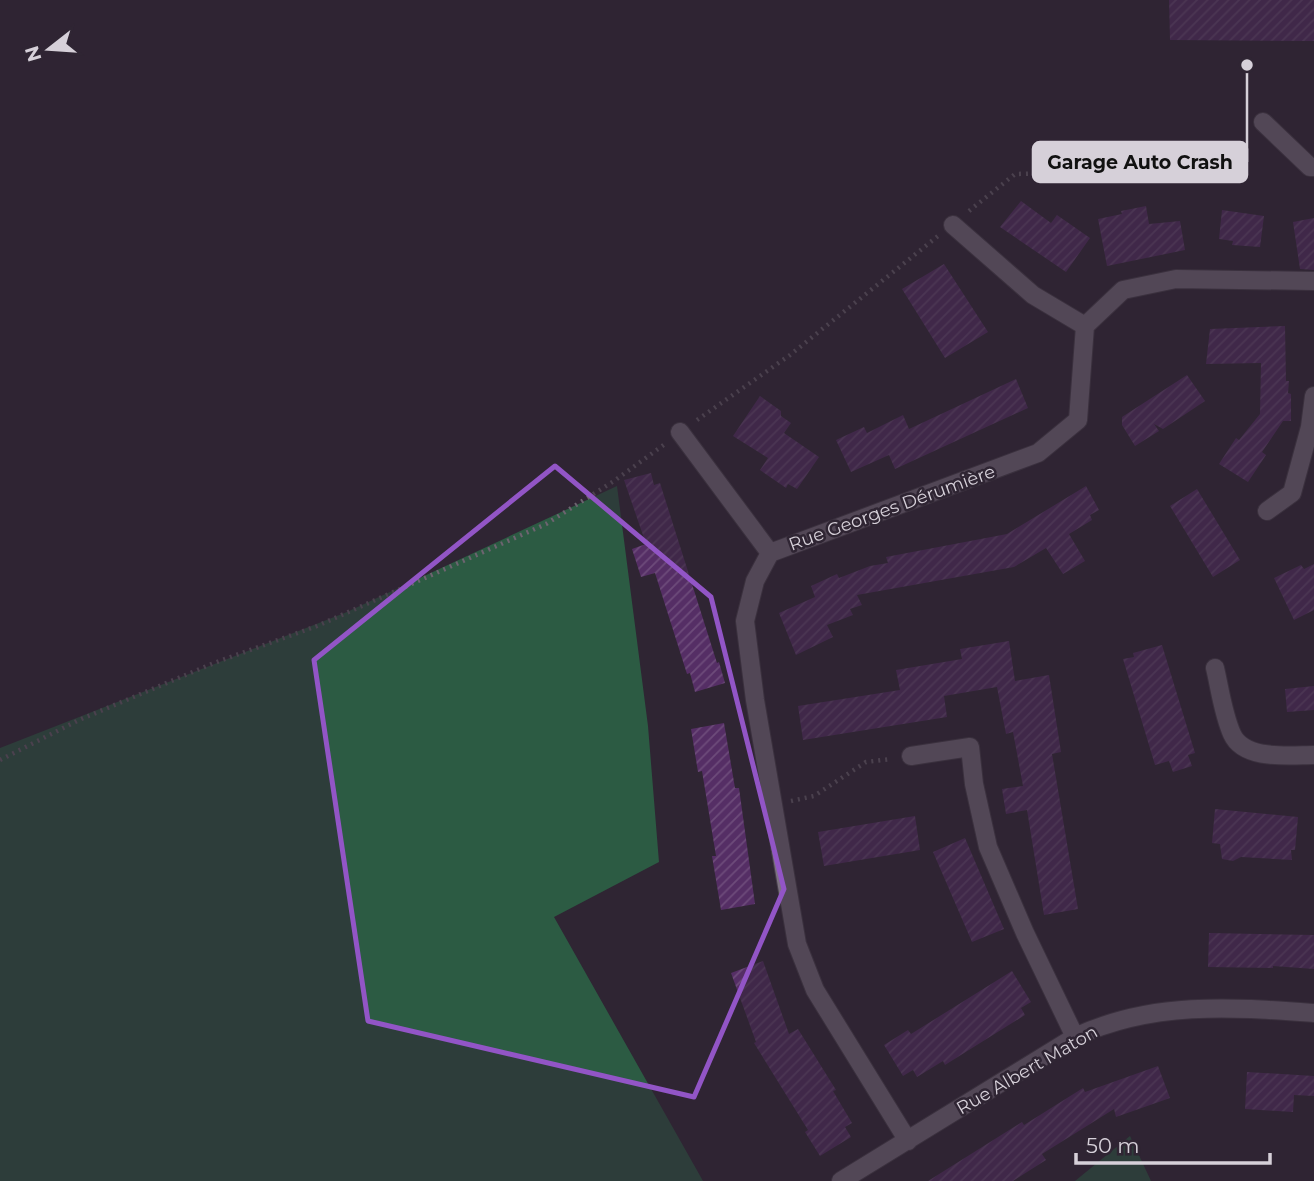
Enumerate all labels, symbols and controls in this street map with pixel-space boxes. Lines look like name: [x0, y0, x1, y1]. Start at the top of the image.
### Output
north arrow: [14, 14, 84, 84]
text: N: [20, 43, 46, 65]
callout: Garage Auto Crash: [1033, 142, 1247, 182]
text: Garage Auto Crash: [1047, 151, 1233, 174]
street label: Rue Georges Dérumière: [786, 460, 998, 556]
street label: Rue Albert Maton: [953, 1021, 1101, 1119]
scale bar: [1076, 1122, 1270, 1166]
text: 50 m: [1086, 1133, 1140, 1158]

